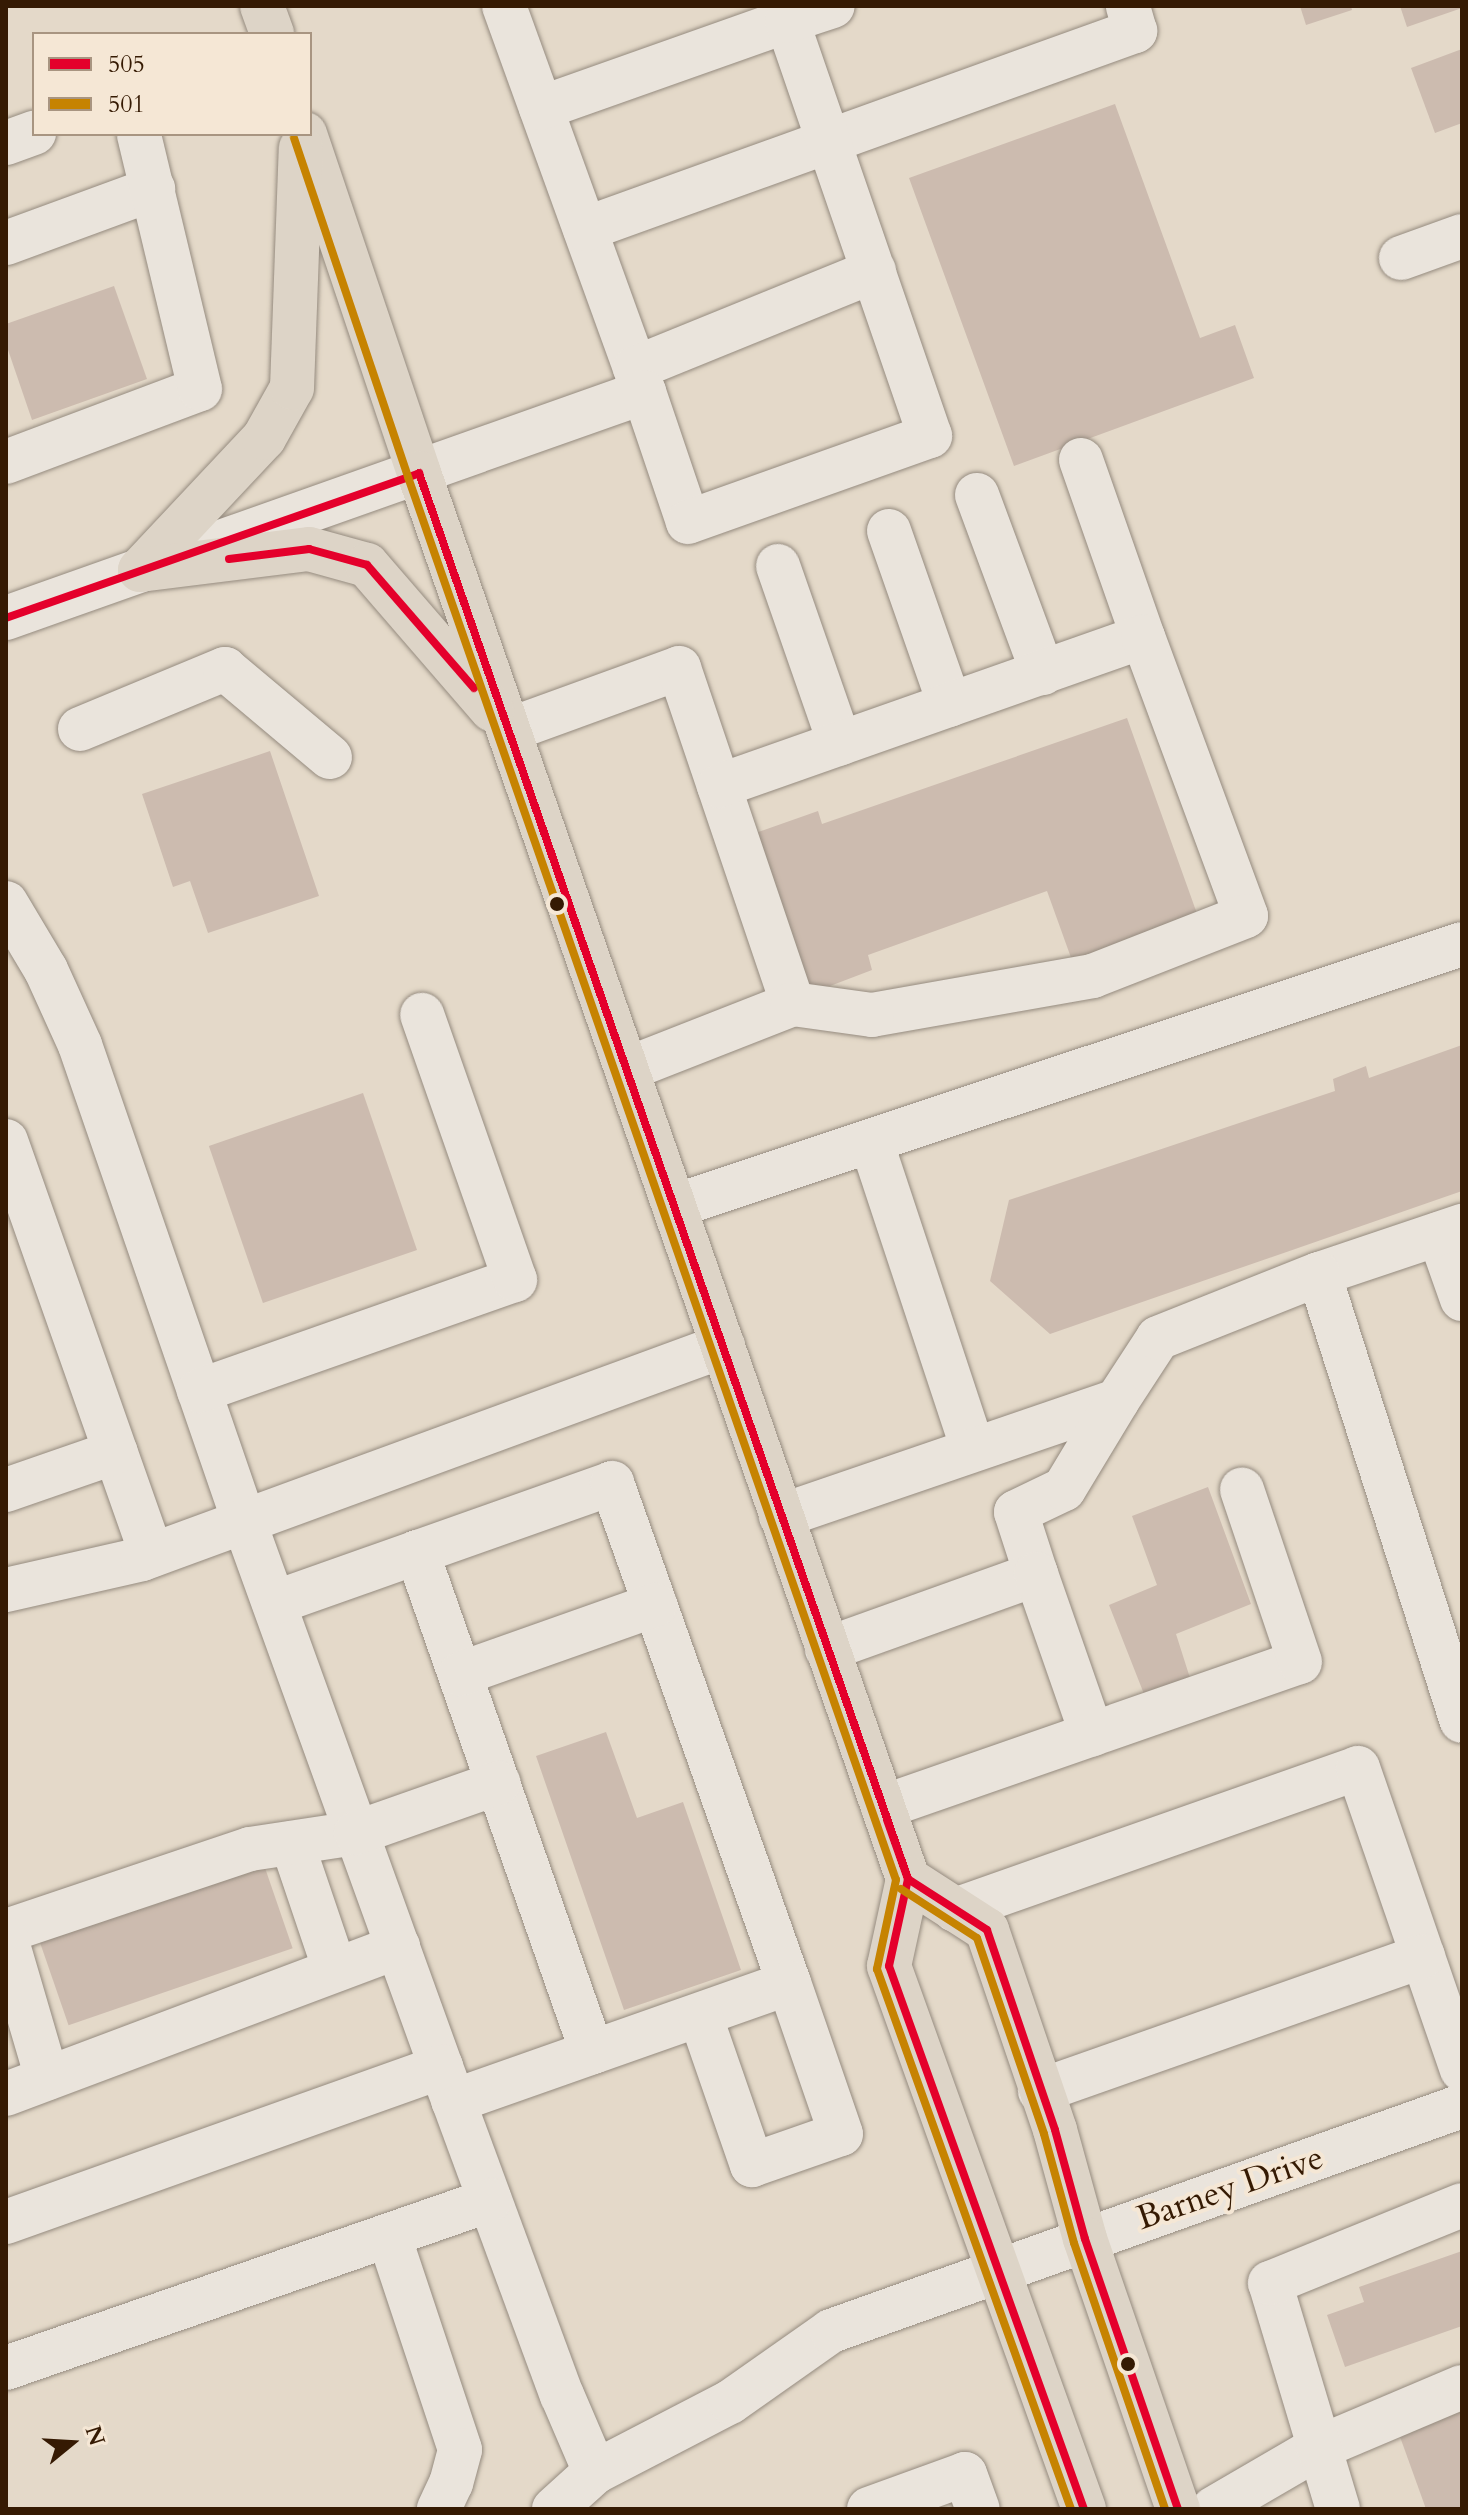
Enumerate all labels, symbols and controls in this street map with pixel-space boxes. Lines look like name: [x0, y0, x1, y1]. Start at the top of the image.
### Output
legend: [32, 32, 312, 136]
text: 505: [108, 48, 145, 81]
text: 501: [108, 88, 145, 121]
unlabelled marker: [549, 896, 565, 912]
street label: Barney Drive: [1132, 2137, 1328, 2239]
unlabelled marker: [1120, 2356, 1136, 2372]
north arrow: [32, 2403, 112, 2483]
text: N: [78, 2422, 112, 2449]

